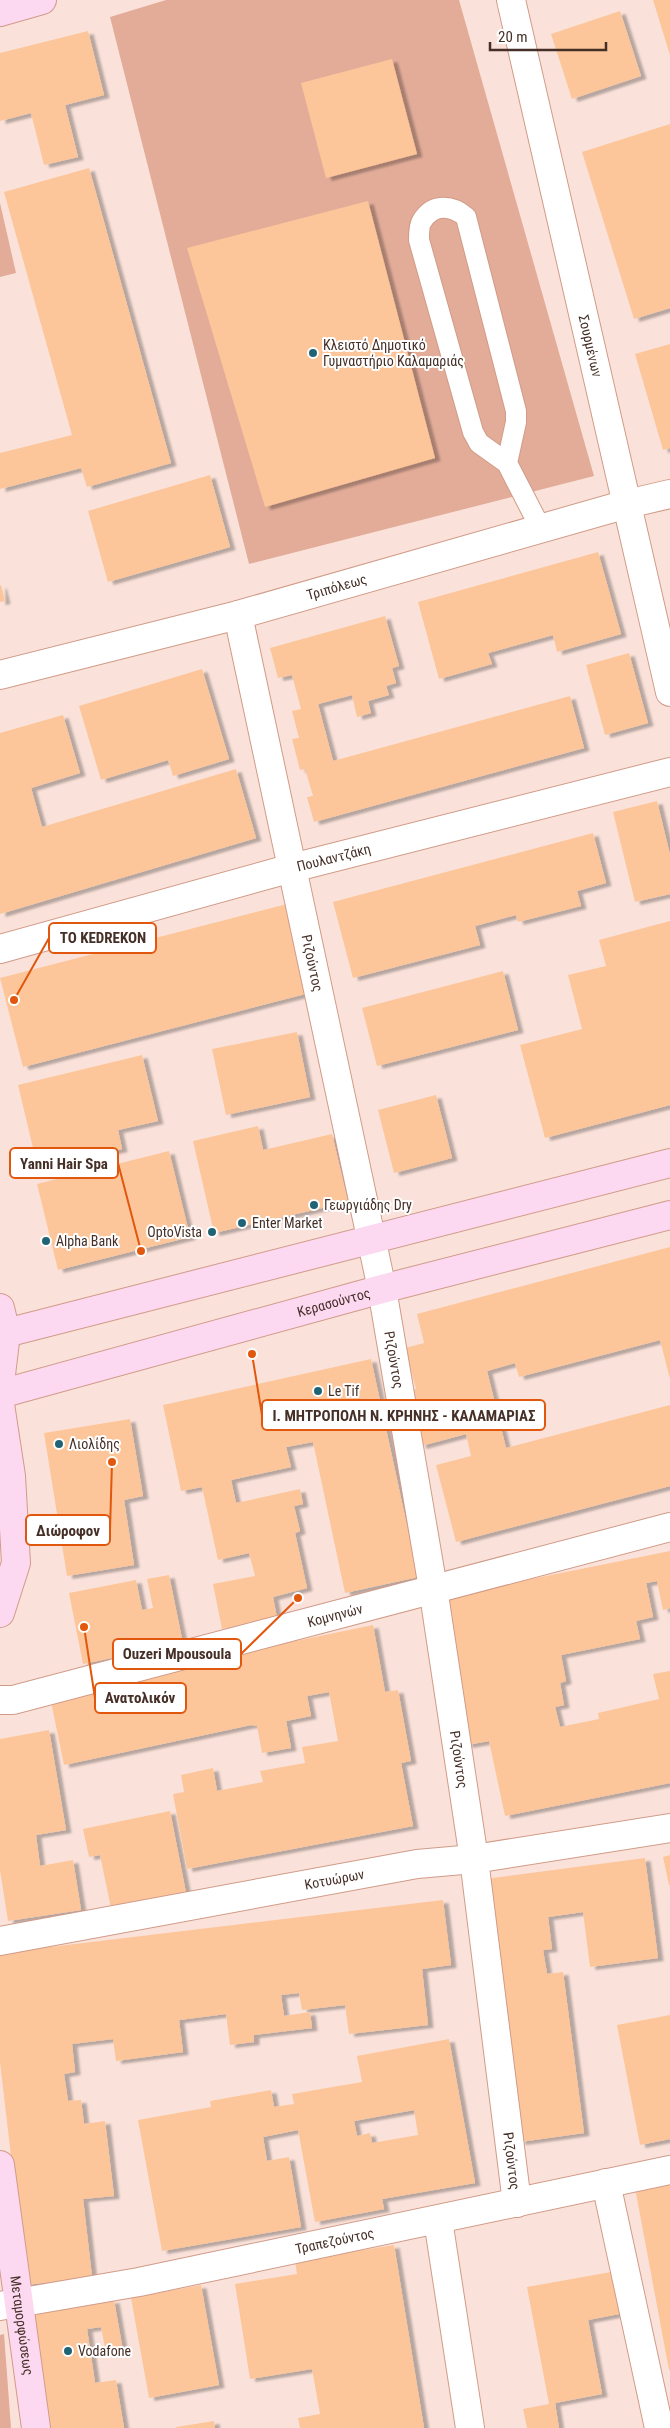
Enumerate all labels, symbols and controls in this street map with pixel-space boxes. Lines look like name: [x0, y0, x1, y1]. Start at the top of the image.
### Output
scale bar: [490, 20, 606, 52]
text: 20 m: [498, 28, 528, 46]
street label: Σουρμένων: [576, 313, 605, 379]
place label: Κλειστό Δημοτικό Γυμναστήριο Καλαμαριάς: [323, 337, 464, 369]
marker: Κλειστό Δημοτικό Γυμναστήριο Καλαμαριάς: [307, 347, 319, 359]
street label: Τριπόλεως: [305, 571, 368, 603]
street label: Πουλαντζάκη: [295, 840, 372, 875]
callout: TO KEDREKON: [49, 923, 156, 953]
text: TO KEDREKON: [60, 929, 146, 947]
street label: Ριζούντος: [298, 933, 326, 993]
callout: Yanni Hair Spa: [10, 1148, 118, 1178]
text: Yanni Hair Spa: [20, 1155, 108, 1173]
place label: Γεωργιάδης Dry: [324, 1197, 412, 1213]
marker: Γεωργιάδης Dry: [308, 1199, 320, 1211]
place label: Enter Market: [252, 1215, 322, 1231]
marker: Enter Market: [236, 1217, 248, 1229]
place label: OptoVista: [147, 1224, 202, 1240]
marker: OptoVista: [206, 1226, 218, 1238]
place label: Alpha Bank: [56, 1233, 119, 1249]
marker: Alpha Bank: [40, 1235, 52, 1247]
street label: Κερασούντος: [295, 1285, 372, 1320]
street label: Ριζούντος: [381, 1330, 407, 1390]
place label: Le Tif: [328, 1383, 360, 1399]
marker: Le Tif: [312, 1385, 324, 1397]
callout: Ι. ΜΗΤΡΟΠΟΛΗ Ν. ΚΡΗΝΗΣ - ΚΑΛΑΜΑΡΙΑΣ: [262, 1400, 545, 1430]
text: Ι. ΜΗΤΡΟΠΟΛΗ Ν. ΚΡΗΝΗΣ - ΚΑΛΑΜΑΡΙΑΣ: [273, 1407, 536, 1425]
place label: Λιολίδης: [69, 1436, 120, 1452]
marker: Λιολίδης: [53, 1438, 65, 1450]
callout: Διώροφον: [26, 1515, 110, 1545]
text: Διώροφον: [36, 1522, 100, 1540]
street label: Κομνηνών: [306, 1600, 364, 1630]
callout: Ouzeri Mpousoula: [113, 1639, 241, 1669]
text: Ouzeri Mpousoula: [123, 1645, 231, 1663]
callout: Ανατολικόν: [95, 1683, 186, 1713]
text: Ανατολικόν: [105, 1689, 176, 1707]
street label: Ριζούντος: [447, 1730, 471, 1789]
street label: Κοτυώρων: [303, 1866, 365, 1893]
street label: Ριζούντος: [500, 2131, 523, 2191]
street label: Τραπεζούντος: [294, 2225, 375, 2257]
street label: Μεταμορφώσεως: [7, 2275, 37, 2376]
place label: Vodafone: [78, 2343, 131, 2359]
marker: Vodafone: [62, 2345, 74, 2357]

